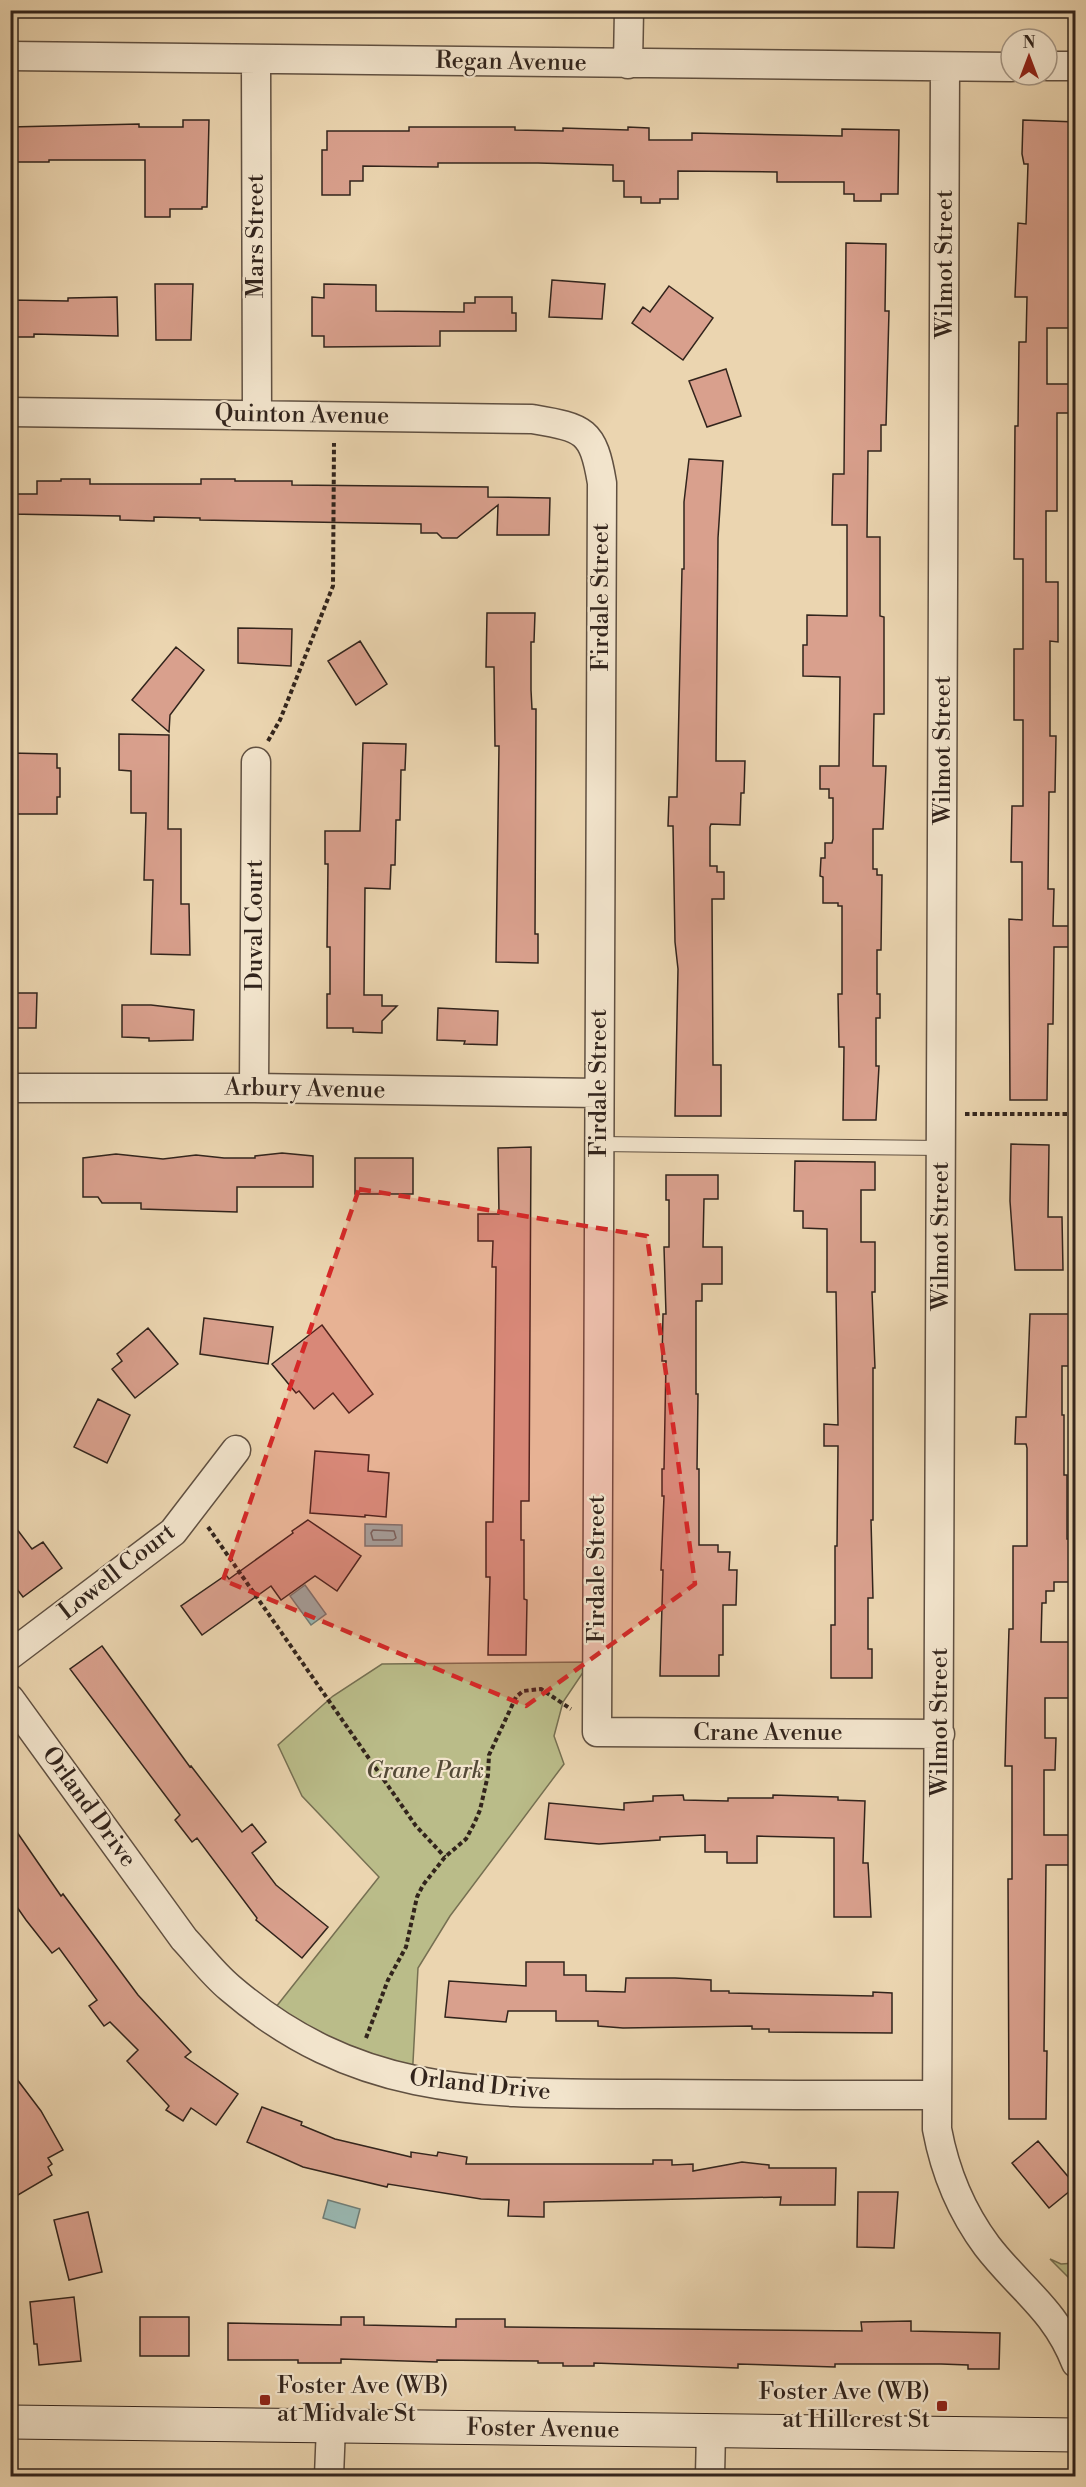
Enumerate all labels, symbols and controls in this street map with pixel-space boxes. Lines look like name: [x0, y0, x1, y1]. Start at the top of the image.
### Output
north arrow: [999, 27, 1059, 87]
text: N: [1023, 33, 1036, 53]
street label: Regan Avenue: [435, 46, 587, 78]
street label: Mars Street: [241, 173, 271, 298]
street label: Wilmot Street: [930, 189, 960, 339]
street label: Quinton Avenue: [214, 398, 390, 432]
street label: Firdale Street: [586, 522, 616, 671]
street label: Wilmot Street: [928, 675, 958, 825]
street label: Duval Court: [240, 859, 270, 991]
street label: Firdale Street: [584, 1008, 614, 1157]
street label: Arbury Avenue: [223, 1073, 386, 1105]
street label: Wilmot Street: [926, 1161, 956, 1311]
street label: Firdale Street: [582, 1494, 612, 1643]
street label: Lowell Court: [53, 1517, 182, 1627]
street label: Wilmot Street: [925, 1647, 955, 1797]
street label: Crane Avenue: [693, 1718, 843, 1748]
street label: Orland Drive: [35, 1741, 143, 1873]
park label: Crane Park: [366, 1756, 484, 1786]
street label: Orland Drive: [408, 2063, 552, 2107]
place label: Foster Ave (WB) at Midvale St: [277, 2371, 448, 2429]
place label: Foster Ave (WB) at Hillcrest St: [759, 2377, 930, 2435]
marker: Foster Ave (WB) at Midvale St: [258, 2393, 272, 2407]
marker: Foster Ave (WB) at Hillcrest St: [935, 2399, 949, 2413]
street label: Foster Avenue: [466, 2413, 620, 2445]

